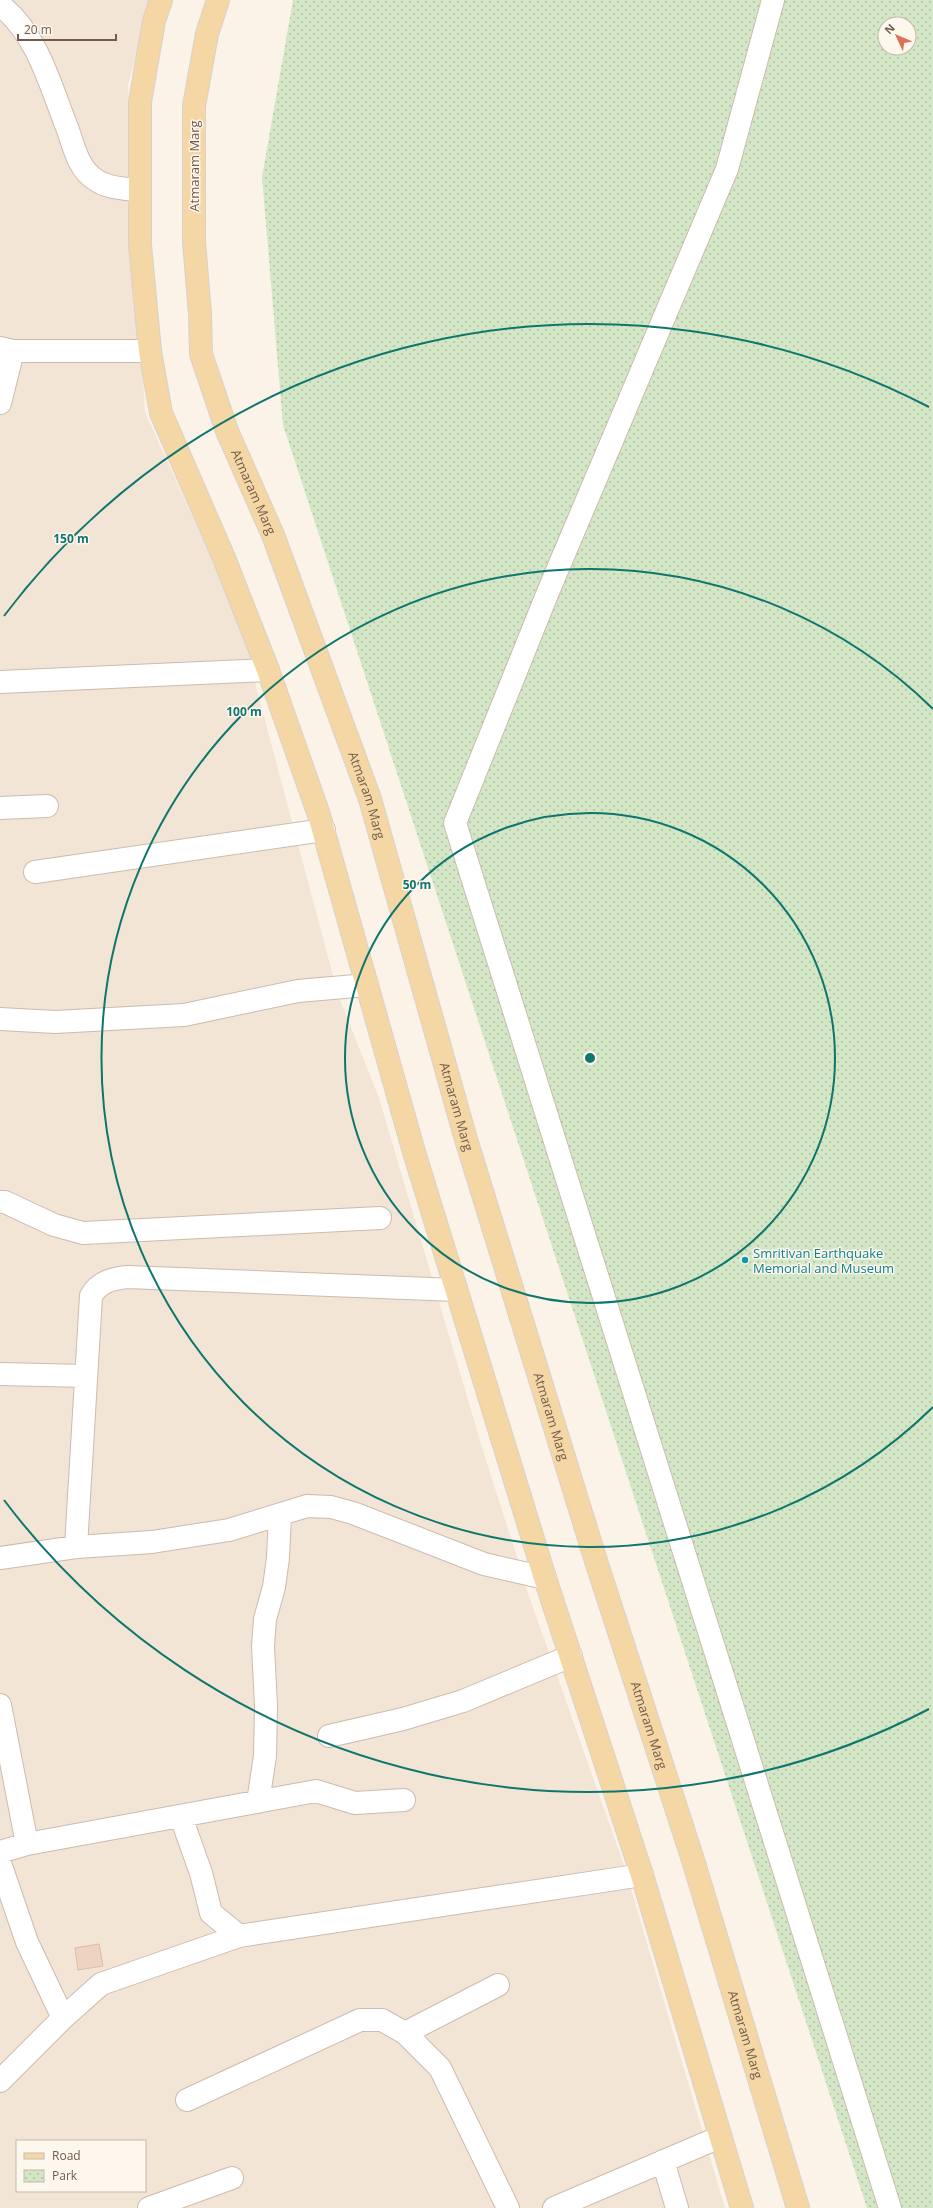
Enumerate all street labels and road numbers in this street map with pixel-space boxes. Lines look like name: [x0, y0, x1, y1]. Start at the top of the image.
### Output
street label: Atmaram Marg: [185, 120, 203, 212]
street label: Atmaram Marg: [227, 446, 281, 537]
street label: Atmaram Marg: [344, 749, 390, 841]
street label: Atmaram Marg: [436, 1060, 478, 1153]
street label: Atmaram Marg: [529, 1370, 574, 1463]
street label: Atmaram Marg: [627, 1679, 672, 1772]
street label: Atmaram Marg: [724, 1988, 768, 2081]

